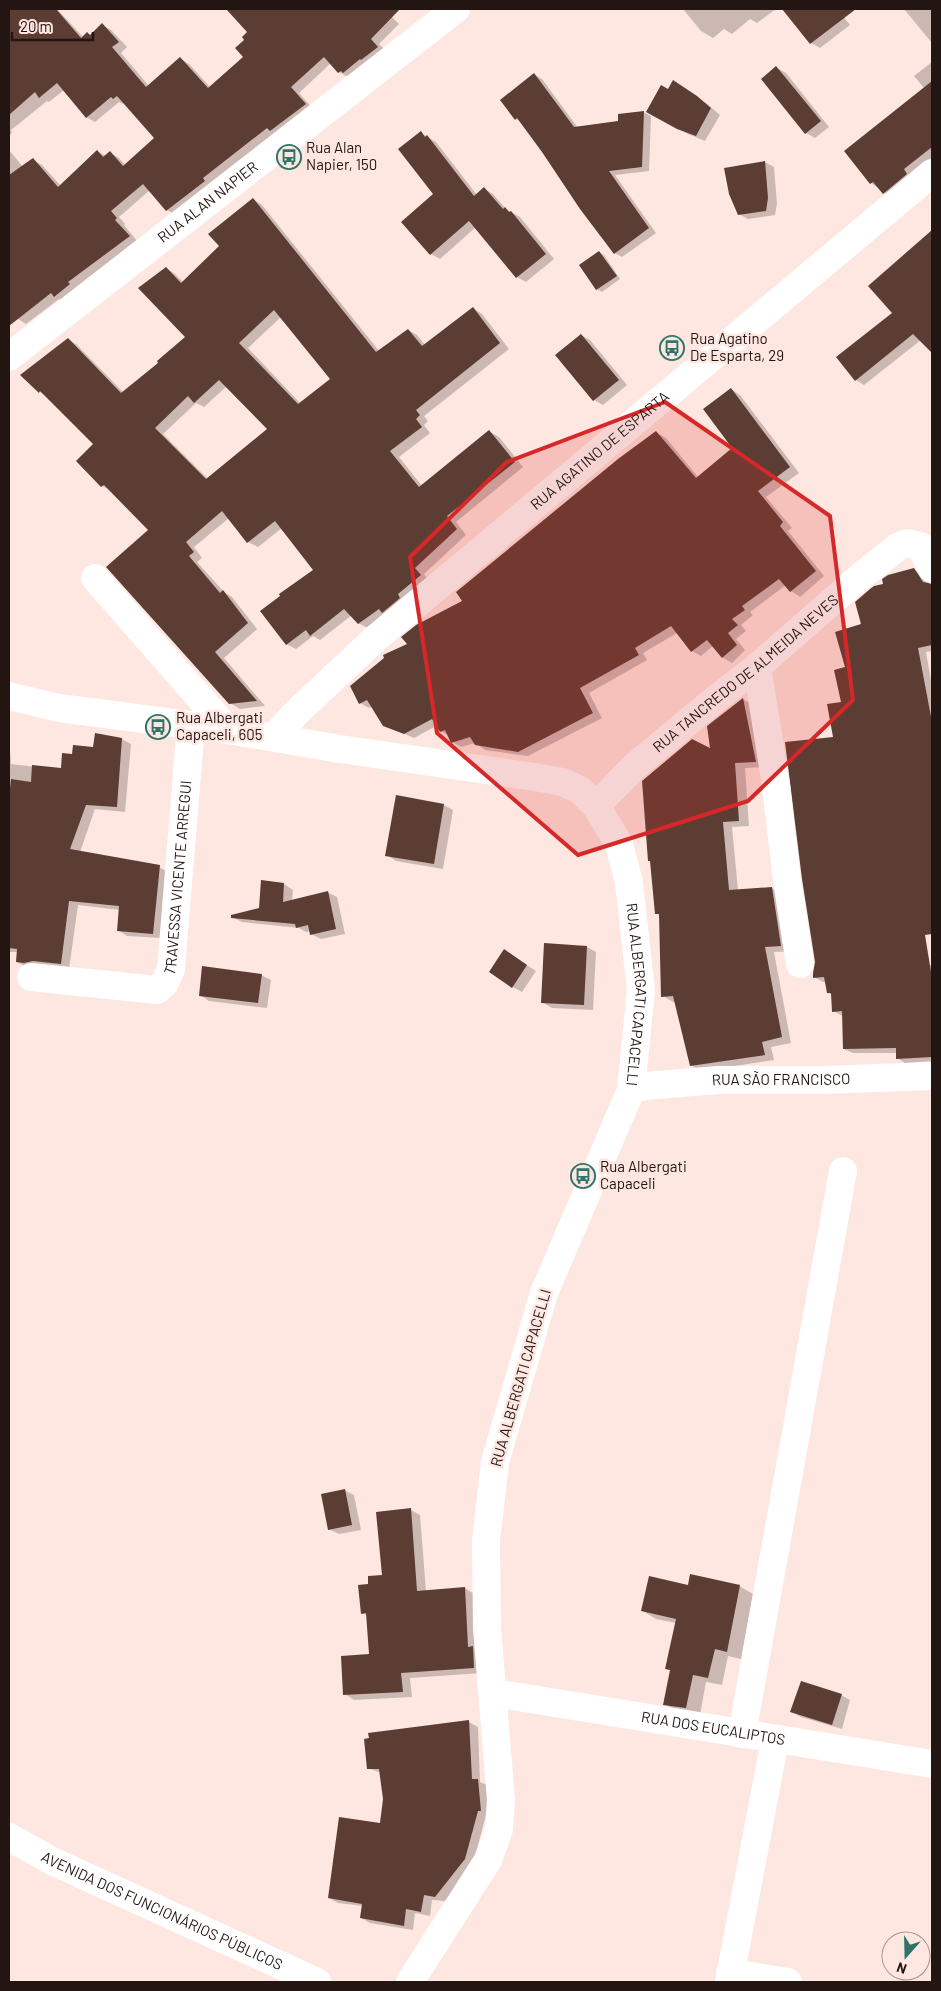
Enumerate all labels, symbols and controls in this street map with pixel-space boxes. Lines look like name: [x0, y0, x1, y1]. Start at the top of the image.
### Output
scale bar: [12, 10, 94, 42]
text: 20 m: [20, 17, 52, 35]
place label: Rua Alan Napier, 150: [306, 138, 377, 173]
bus stop icon: Rua Alan Napier, 150: [276, 144, 302, 170]
street label: RUA ALAN NAPIER: [154, 157, 261, 246]
place label: Rua Agatino De Esparta, 29: [690, 329, 784, 364]
bus stop icon: Rua Agatino De Esparta, 29: [659, 335, 685, 361]
street label: RUA AGATINO DE ESPARTA: [526, 387, 672, 513]
street label: RUA TANCREDO DE ALMEIDA NEVES: [649, 590, 841, 756]
place label: Rua Albergati Capaceli, 605: [176, 708, 263, 743]
bus stop icon: Rua Albergati Capaceli, 605: [145, 714, 171, 740]
street label: TRAVESSA VICENTE ARREGUI: [159, 780, 194, 978]
street label: RUA ALBERGATI CAPACELLI: [623, 902, 651, 1087]
street label: RUA SÃO FRANCISCO: [711, 1069, 851, 1088]
place label: Rua Albergati Capaceli: [600, 1157, 687, 1192]
bus stop icon: Rua Albergati Capaceli: [570, 1163, 596, 1189]
street label: RUA ALBERGATI CAPACELLI: [486, 1287, 554, 1468]
street label: RUA DOS EUCALIPTOS: [640, 1707, 786, 1748]
street label: AVENIDA DOS FUNCIONÁRIOS PÚBLICOS: [39, 1847, 286, 1973]
north arrow: [881, 1931, 931, 1981]
text: N: [894, 1959, 909, 1978]

